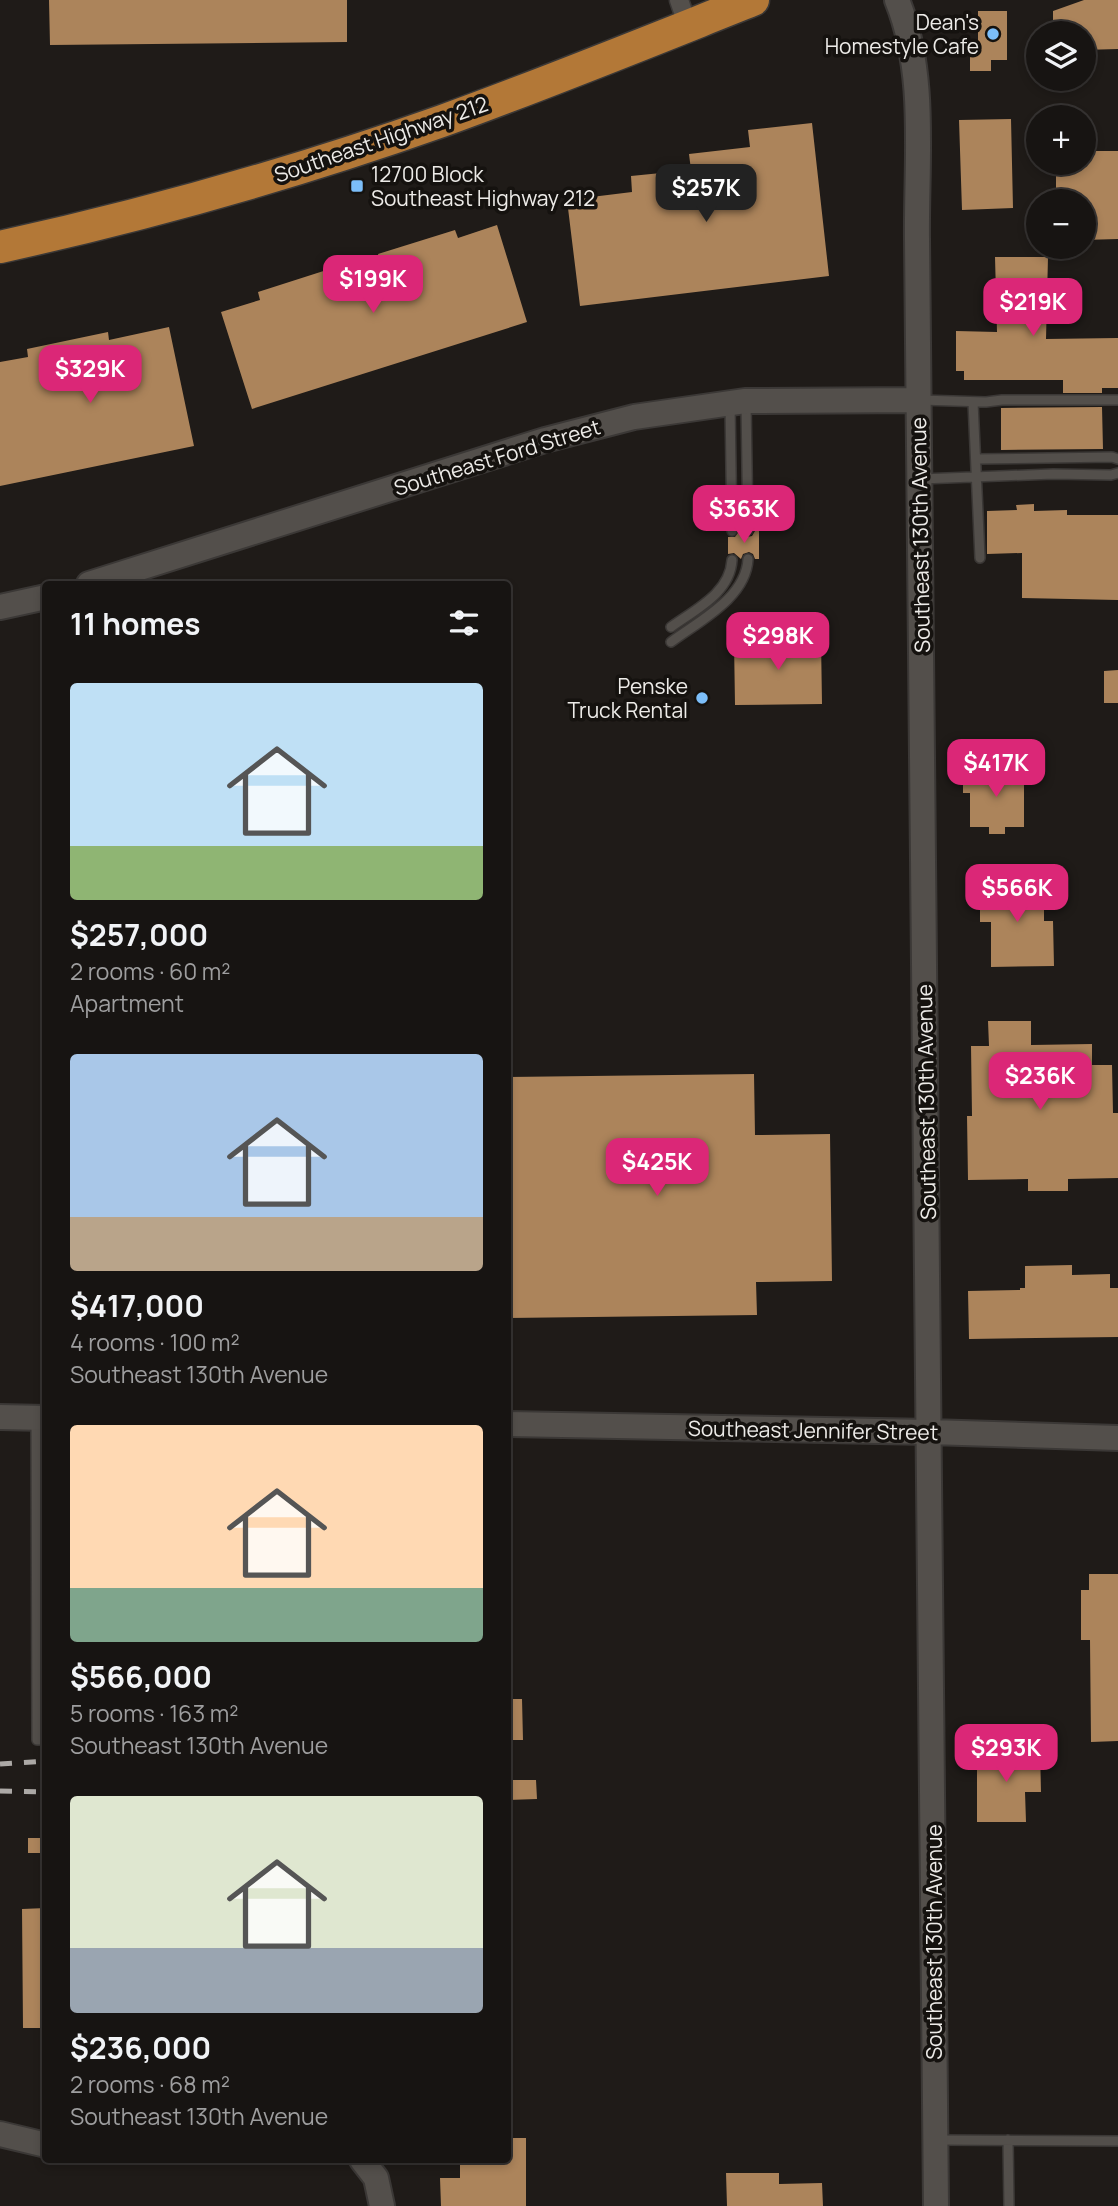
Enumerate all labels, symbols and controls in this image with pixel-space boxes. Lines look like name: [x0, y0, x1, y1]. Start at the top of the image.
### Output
place label: Dean's Homestyle Cafe: [825, 8, 979, 60]
map controls: [1026, 21, 1096, 259]
button: layers: [1026, 21, 1096, 91]
marker: Dean's Homestyle Cafe: [985, 26, 1001, 42]
street label: Southeast Highway 212: [270, 89, 492, 189]
button: +: [1026, 105, 1096, 175]
place label: 12700 Block Southeast Highway 212: [371, 160, 595, 212]
pin: $257K: [657, 164, 755, 224]
text: $257K: [672, 171, 740, 203]
marker: 12700 Block Southeast Highway 212: [349, 178, 365, 194]
button: −: [1026, 189, 1096, 259]
pin: $199K: [324, 256, 422, 315]
text: $199K: [339, 262, 407, 294]
pin: $219K: [984, 278, 1082, 338]
text: $219K: [999, 285, 1067, 317]
pin: $329K: [41, 346, 139, 405]
text: $329K: [55, 352, 125, 384]
street label: Southeast Ford Street: [390, 412, 604, 502]
street label: Southeast 130th Avenue: [904, 417, 936, 653]
pin: $363K: [695, 486, 793, 545]
text: $363K: [709, 492, 779, 524]
text: 11 homes: [70, 603, 201, 644]
icon: filters: [445, 604, 483, 642]
pin: $298K: [729, 612, 827, 672]
text: $298K: [742, 619, 814, 651]
place label: Penske Truck Rental: [568, 672, 688, 724]
marker: Penske Truck Rental: [694, 690, 710, 706]
icon: home: [214, 728, 340, 854]
pin: $417K: [947, 740, 1045, 799]
text: $417K: [963, 746, 1029, 778]
pin: $566K: [968, 864, 1066, 924]
text: $566K: [981, 871, 1053, 903]
text: $257,000: [70, 914, 208, 955]
text: 2 rooms · 60 m²: [70, 955, 231, 987]
street label: Southeast 130th Avenue: [910, 984, 942, 1220]
text: Apartment: [70, 987, 184, 1019]
pin: $236K: [991, 1052, 1089, 1112]
text: $236K: [1005, 1059, 1075, 1091]
icon: home: [214, 1099, 340, 1225]
pin: $425K: [608, 1138, 706, 1198]
text: $425K: [622, 1145, 692, 1177]
text: $417,000: [70, 1285, 204, 1326]
text: 4 rooms · 100 m²: [70, 1326, 240, 1358]
text: Southeast 130th Avenue: [70, 1358, 328, 1390]
street label: Southeast Jennifer Street: [688, 1414, 938, 1446]
icon: home: [214, 1470, 340, 1596]
text: $566,000: [70, 1656, 212, 1697]
text: 5 rooms · 163 m²: [70, 1697, 238, 1729]
pin: $293K: [957, 1724, 1055, 1784]
text: Southeast 130th Avenue: [70, 1729, 328, 1761]
text: $293K: [971, 1731, 1041, 1763]
street label: Southeast 130th Avenue: [920, 1824, 948, 2060]
icon: home: [214, 1841, 340, 1967]
text: $236,000: [70, 2027, 211, 2068]
text: 2 rooms · 68 m²: [70, 2068, 230, 2100]
text: Southeast 130th Avenue: [70, 2100, 328, 2132]

